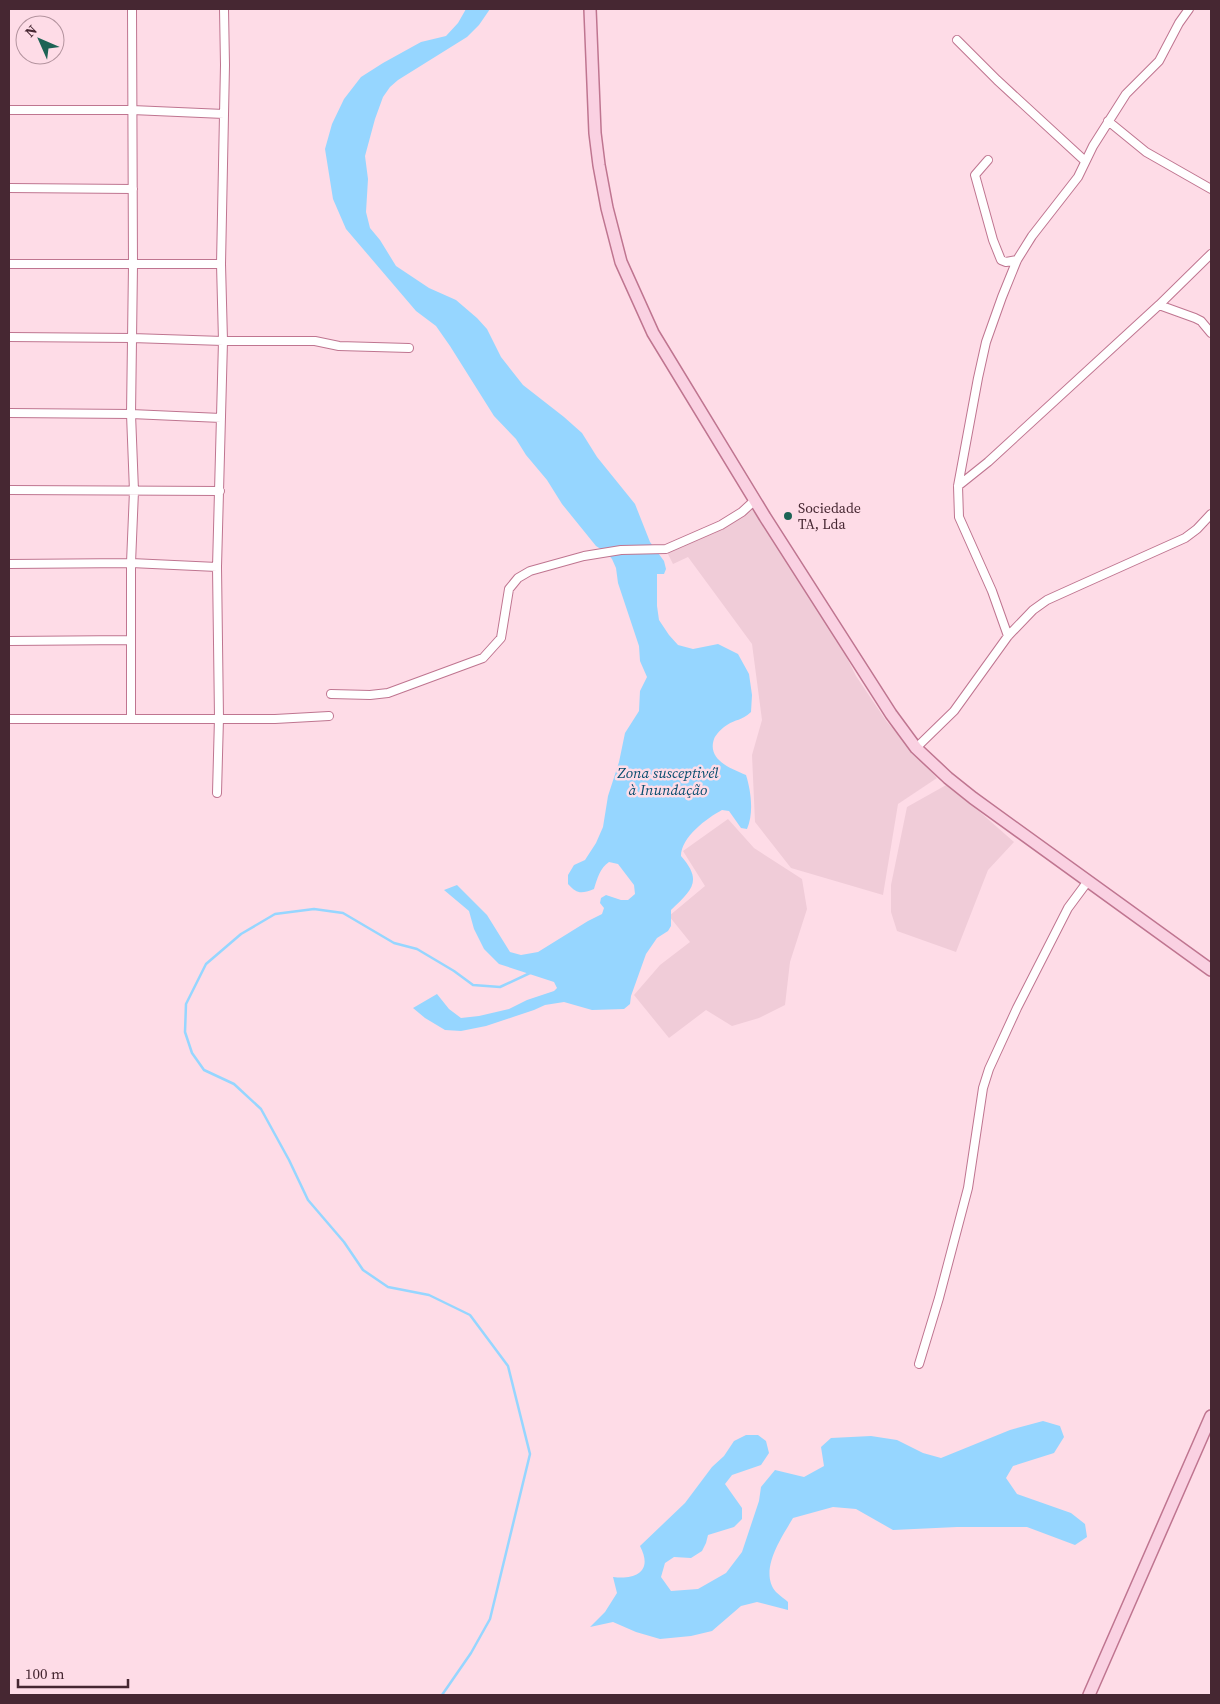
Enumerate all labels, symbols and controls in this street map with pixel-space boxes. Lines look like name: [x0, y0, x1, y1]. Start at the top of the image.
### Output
north arrow: [15, 15, 65, 65]
text: N: [20, 20, 41, 41]
place label: Sociedade TA, Lda: [798, 498, 861, 534]
marker: Sociedade TA, Lda: [782, 510, 794, 522]
water label: Zona susceptivél à Inundação: [617, 762, 719, 800]
scale bar: [18, 1656, 128, 1688]
text: 100 m: [25, 1663, 65, 1684]

